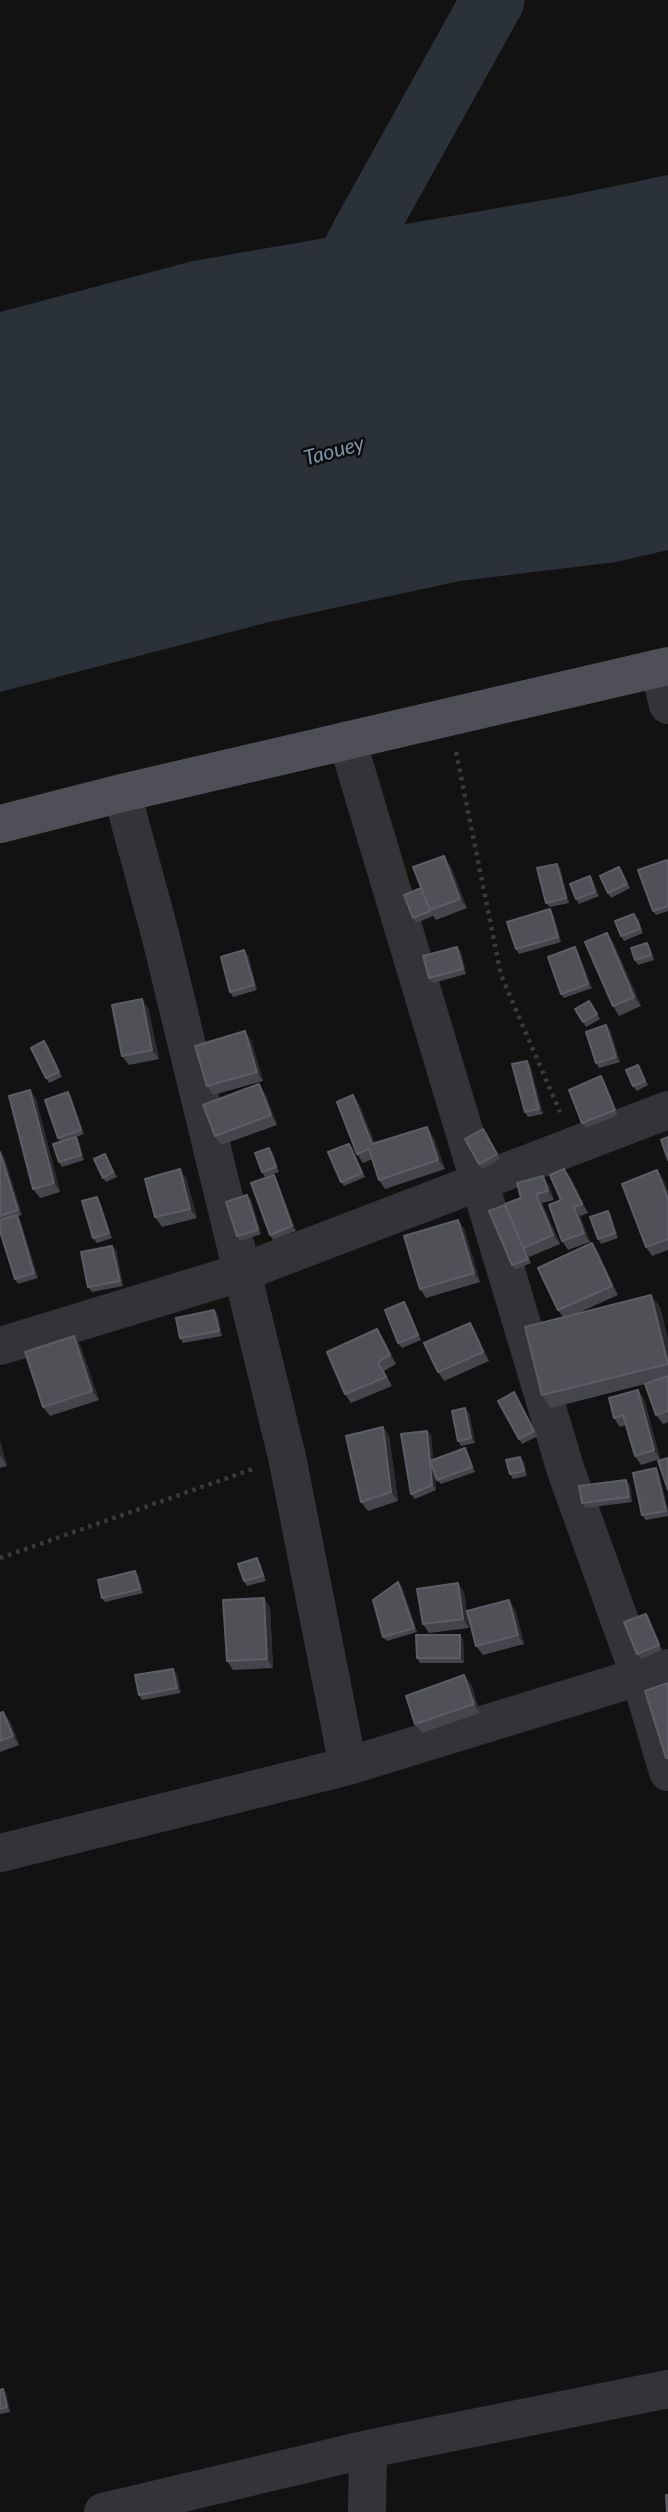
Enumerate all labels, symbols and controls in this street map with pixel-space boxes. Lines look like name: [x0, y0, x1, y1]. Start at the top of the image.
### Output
water label: Taouey: [301, 431, 367, 471]

